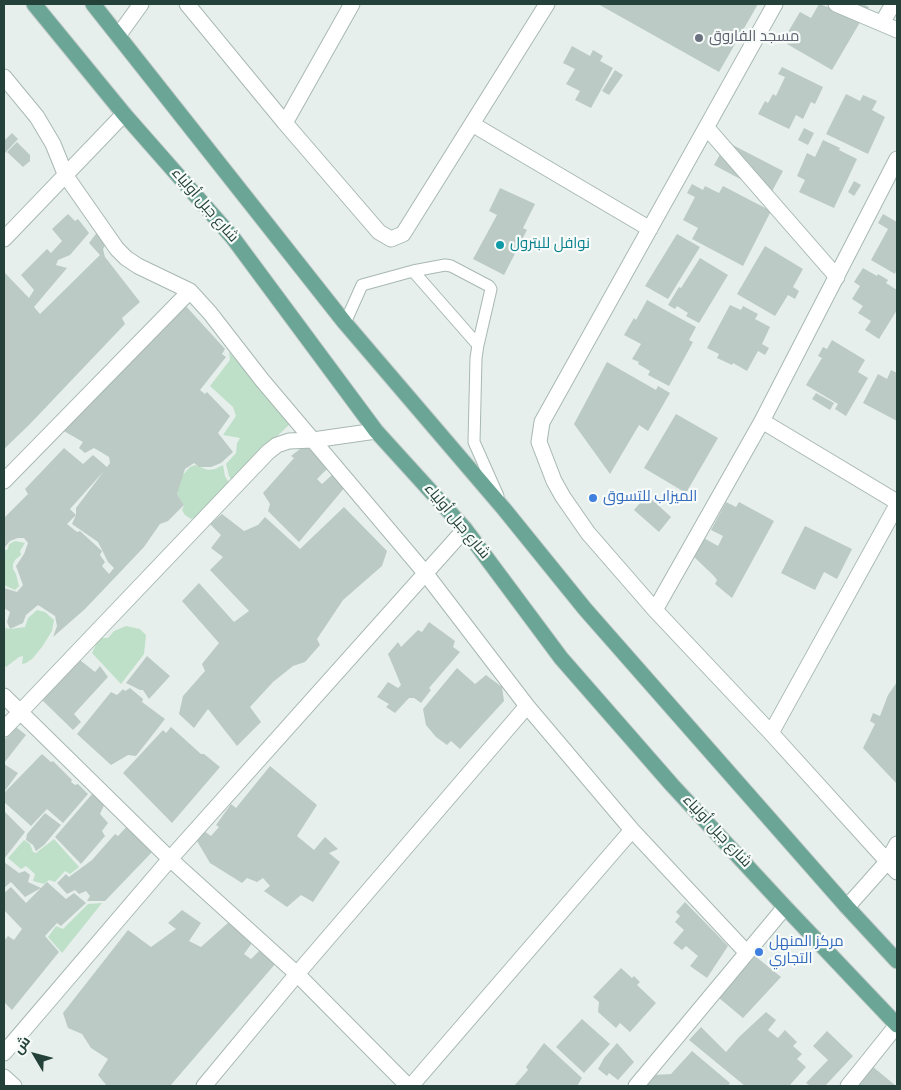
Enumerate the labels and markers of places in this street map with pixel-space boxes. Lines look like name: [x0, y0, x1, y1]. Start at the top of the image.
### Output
place label: مسجد الفاروق: [709, 29, 799, 47]
marker: مسجد الفاروق: [693, 32, 705, 44]
place label: نوافل للبترول: [510, 236, 590, 254]
marker: نوافل للبترول: [494, 239, 506, 251]
place label: الميزاب للتسوق: [603, 489, 697, 507]
marker: الميزاب للتسوق: [587, 492, 599, 504]
place label: مركز المنهل التجاري: [769, 934, 844, 969]
marker: مركز المنهل التجاري: [753, 946, 765, 958]

